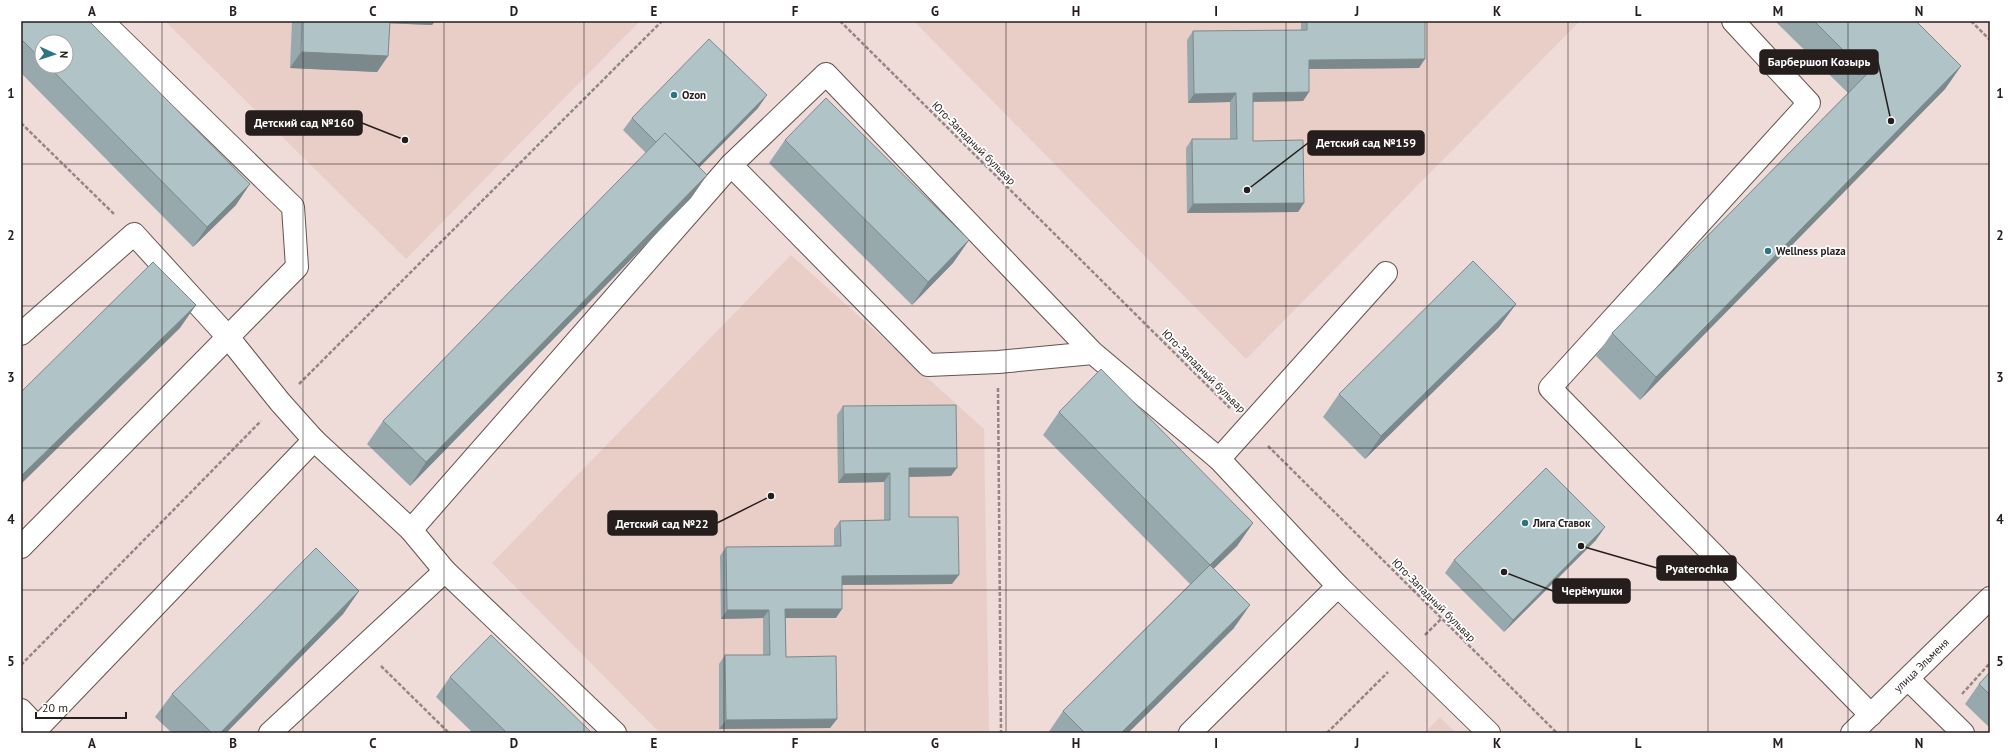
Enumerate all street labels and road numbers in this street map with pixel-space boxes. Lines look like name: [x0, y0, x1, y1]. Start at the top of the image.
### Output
street label: Юго-Западный бульвар: [929, 98, 1019, 188]
street label: Юго-Западный бульвар: [1159, 326, 1249, 416]
street label: Юго-Западный бульвар: [1389, 555, 1479, 645]
street label: улица Эльменя: [1891, 635, 1952, 695]

